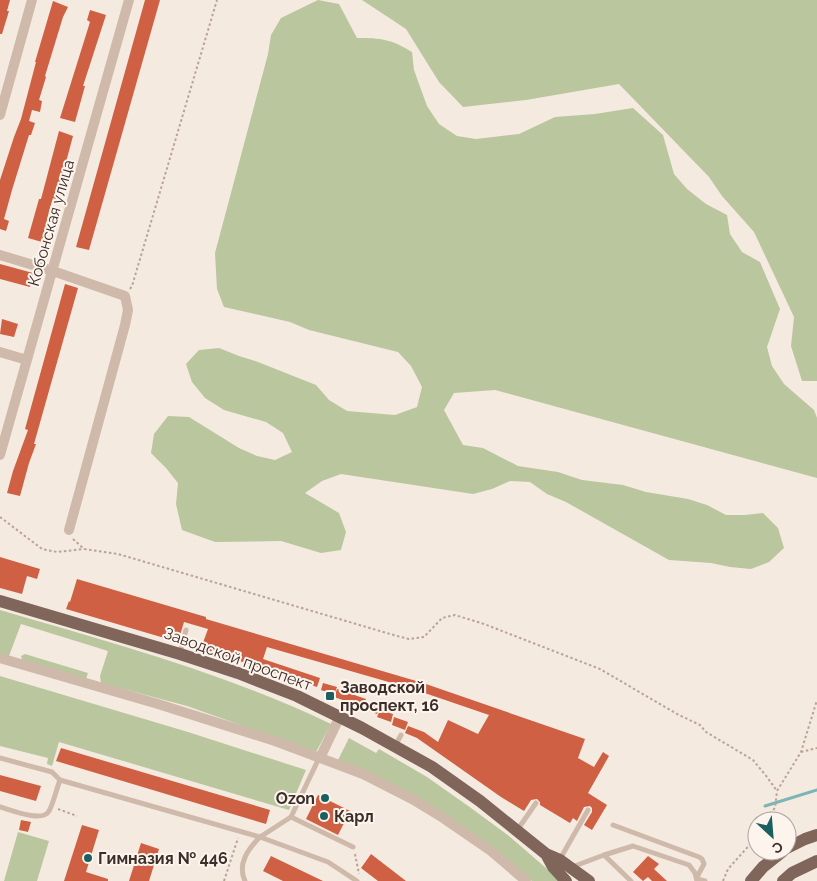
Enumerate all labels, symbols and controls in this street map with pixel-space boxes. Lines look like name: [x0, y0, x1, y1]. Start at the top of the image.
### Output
street label: Кобонская улица: [24, 158, 78, 288]
street label: Заводской проспект: [161, 623, 315, 695]
place label: Заводской проспект, 16: [340, 678, 439, 715]
marker: Заводской проспект, 16: [324, 690, 336, 702]
place label: Ozon: [276, 789, 315, 808]
marker: Ozon: [319, 792, 331, 804]
place label: Карл: [334, 807, 374, 826]
marker: Карл: [318, 810, 330, 822]
north arrow: [747, 811, 797, 861]
text: С: [770, 838, 786, 857]
place label: Гимназия № 446: [98, 849, 228, 868]
marker: Гимназия № 446: [82, 852, 94, 864]

